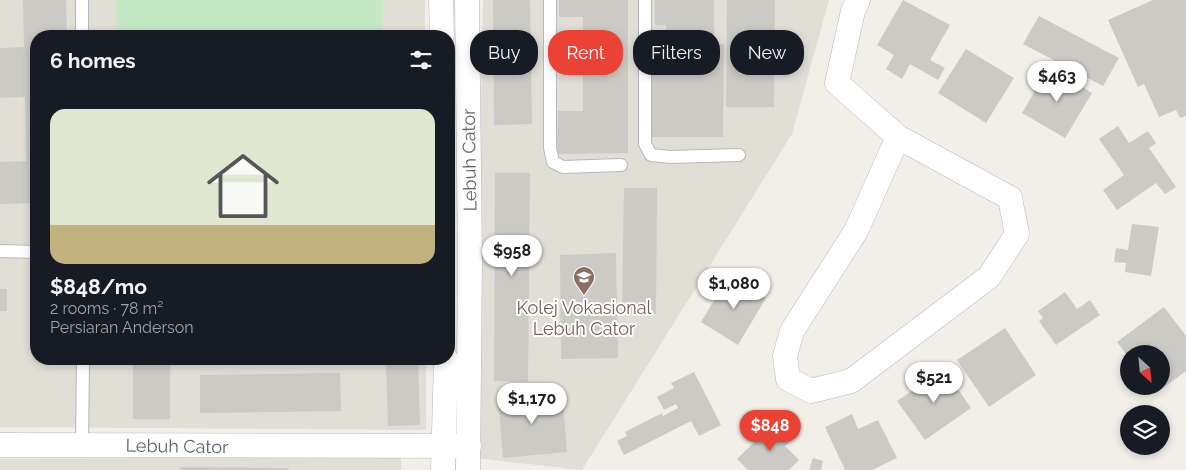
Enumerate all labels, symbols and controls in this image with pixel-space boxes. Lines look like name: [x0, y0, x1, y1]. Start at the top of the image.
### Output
chip: Buy: [470, 30, 538, 75]
chip: Rent: [548, 30, 623, 75]
chip: Filters: [633, 30, 720, 75]
chip: New: [730, 30, 804, 75]
icon: filters: [407, 46, 435, 74]
text: 6 homes: [50, 48, 136, 73]
pin: $463: [1027, 61, 1087, 103]
text: $463: [1038, 67, 1076, 86]
street label: Lebuh Cator: [458, 108, 480, 212]
icon: home: [198, 141, 288, 231]
pin: $958: [482, 234, 542, 277]
text: $958: [493, 241, 531, 260]
school or university icon: Kolej Vokasional Lebuh Cator: [572, 265, 596, 296]
pin: $1,080: [693, 268, 775, 310]
text: $848/mo: [50, 274, 147, 299]
text: $1,080: [708, 274, 760, 293]
place label: Kolej Vokasional Lebuh Cator: [517, 297, 651, 339]
text: 2 rooms · 78 m²: [50, 299, 163, 318]
text: Persiaran Anderson: [50, 318, 194, 337]
north arrow: [1120, 345, 1170, 395]
map controls: [1120, 345, 1170, 455]
pin: $521: [904, 362, 964, 404]
text: $521: [916, 368, 952, 387]
pin: $1,170: [491, 382, 573, 425]
text: $1,170: [508, 389, 556, 408]
button: layers: [1120, 405, 1170, 455]
pin: $848: [740, 410, 800, 452]
text: $848: [751, 416, 789, 435]
street label: Lebuh Cator: [125, 435, 229, 457]

